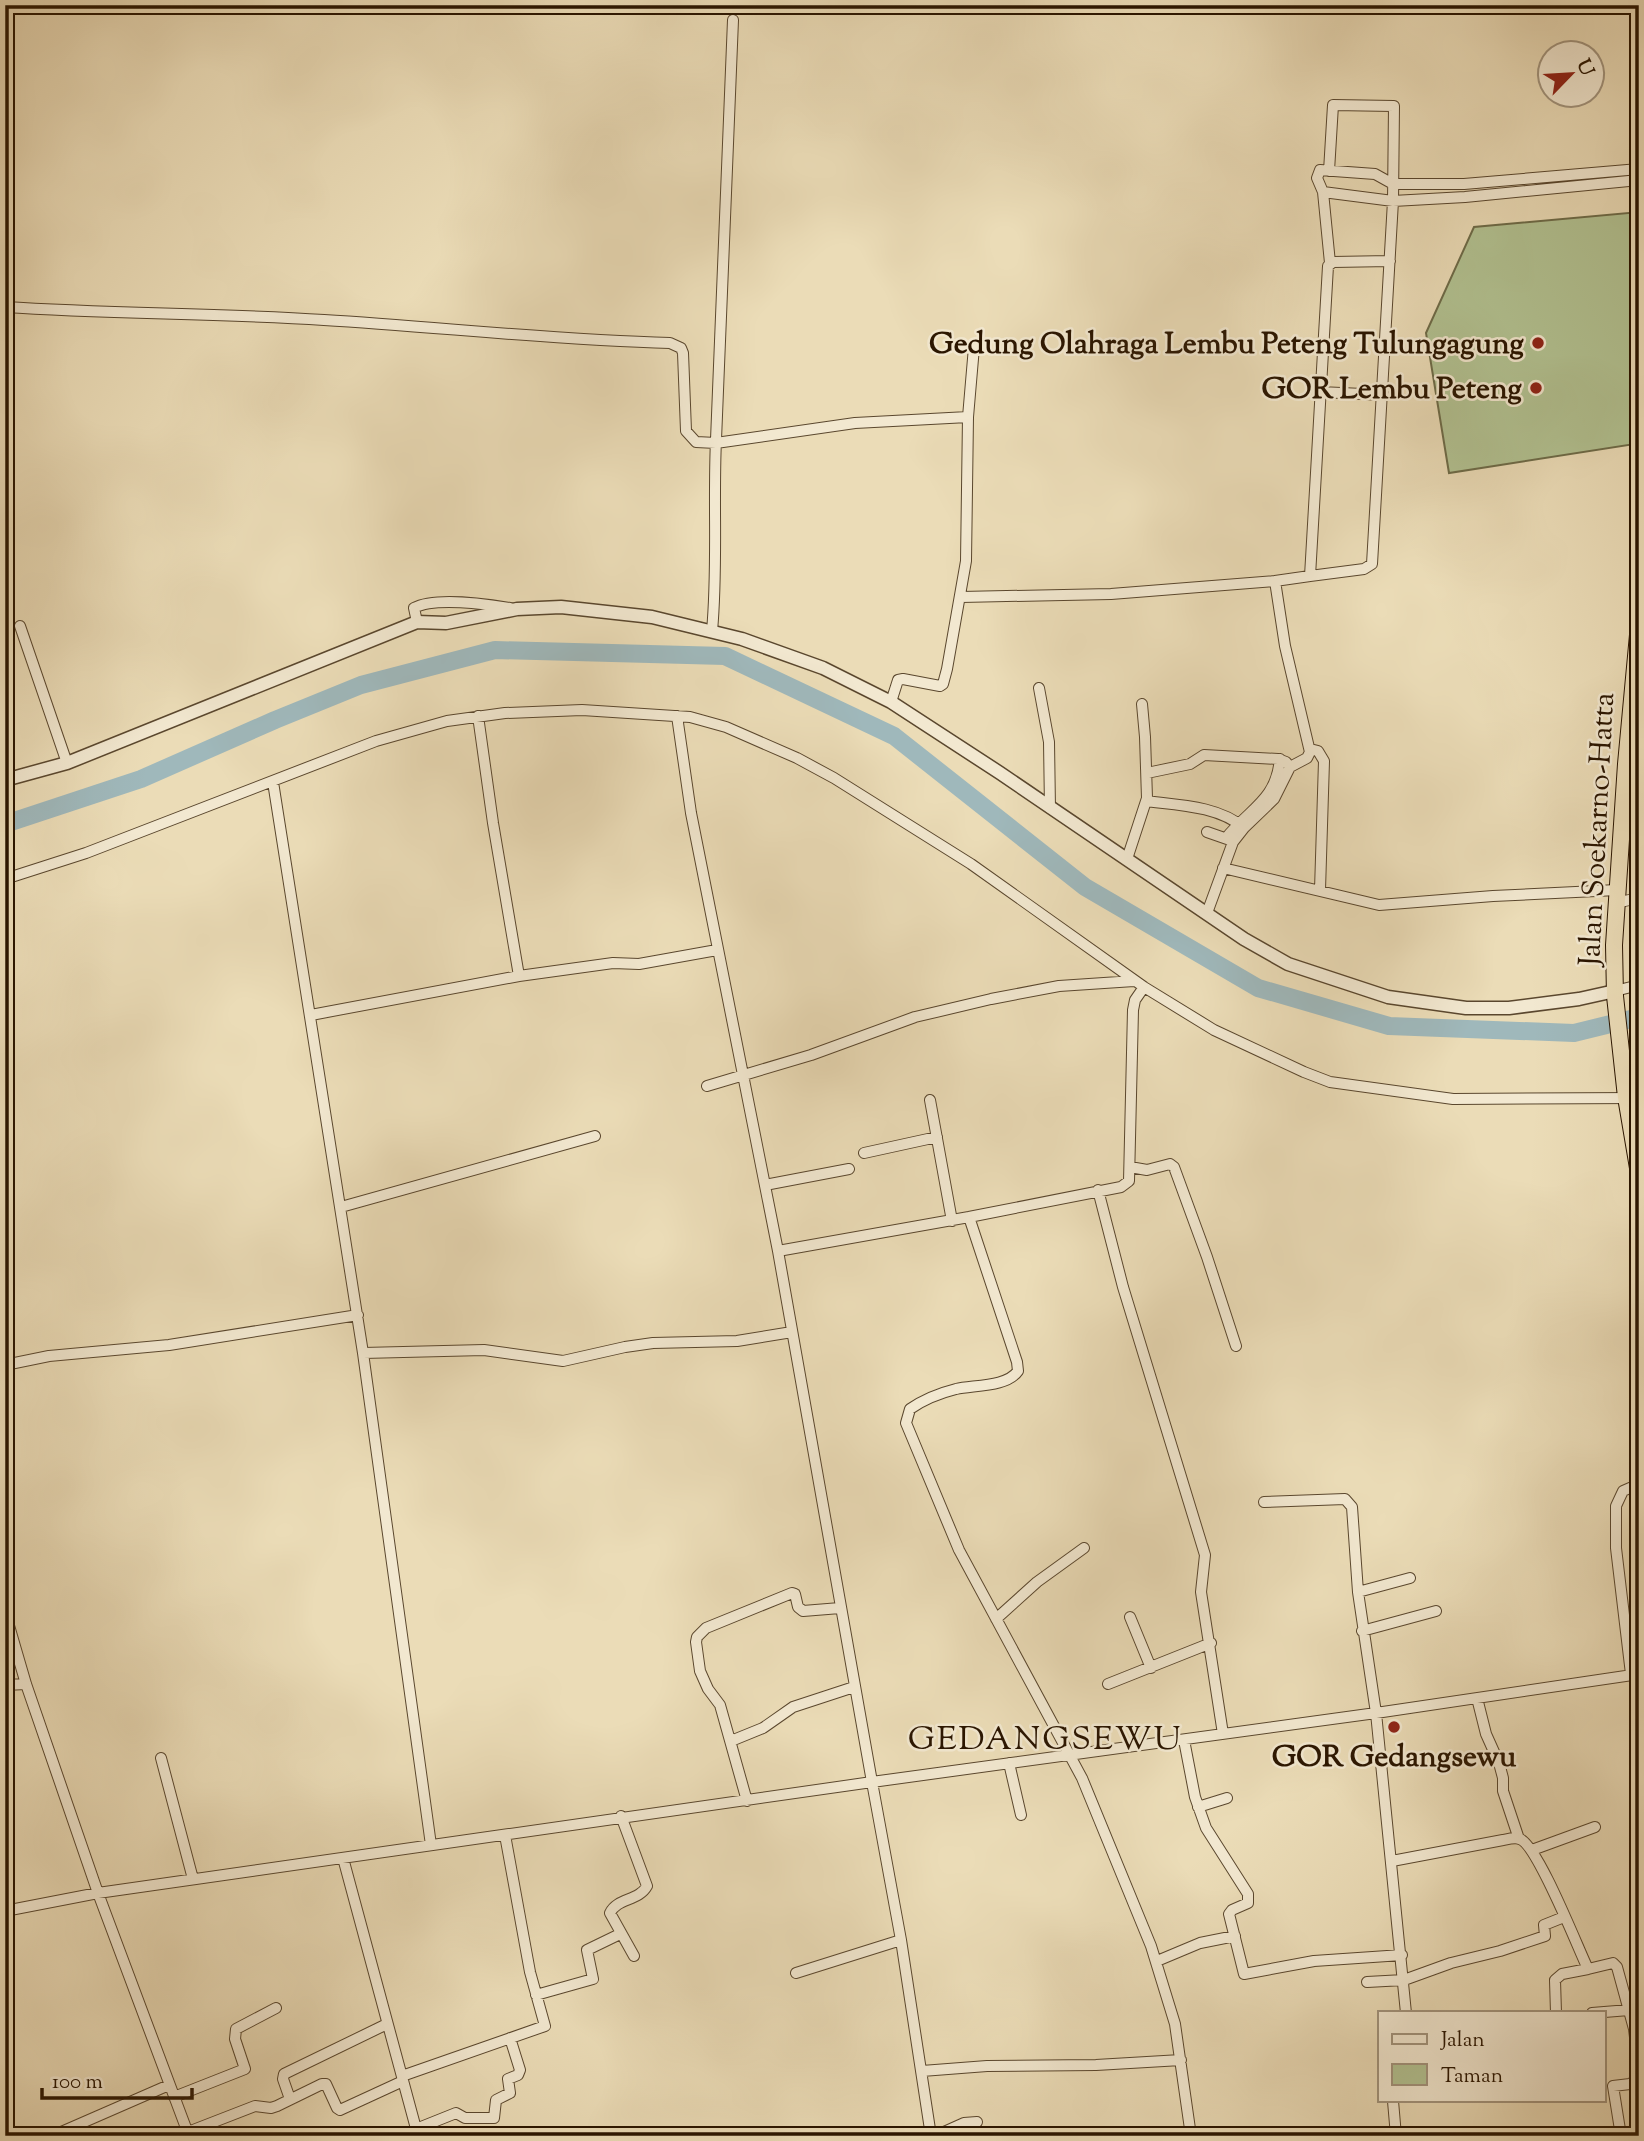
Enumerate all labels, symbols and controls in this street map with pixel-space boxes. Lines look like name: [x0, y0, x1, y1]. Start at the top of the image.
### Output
north arrow: [1536, 38, 1606, 108]
text: U: [1569, 55, 1600, 81]
place label: Gedung Olahraga Lembu Peteng Tulungagung: [929, 324, 1524, 367]
marker: Gedung Olahraga Lembu Peteng Tulungagung: [1530, 335, 1546, 351]
place label: GOR Lembu Peteng: [1262, 369, 1522, 412]
marker: GOR Lembu Peteng: [1528, 380, 1544, 396]
street label: Jalan Soekarno-Hatta: [1570, 691, 1627, 969]
district label: GEDANGSEWU: [908, 1717, 1182, 1765]
marker: GOR Gedangsewu: [1386, 1719, 1402, 1735]
place label: GOR Gedangsewu: [1272, 1737, 1517, 1780]
legend: [1378, 2011, 1606, 2102]
text: Jalan: [1440, 2026, 1485, 2056]
scale bar: [42, 2057, 192, 2101]
text: Taman: [1441, 2062, 1503, 2092]
text: 100 m: [52, 2068, 103, 2098]

